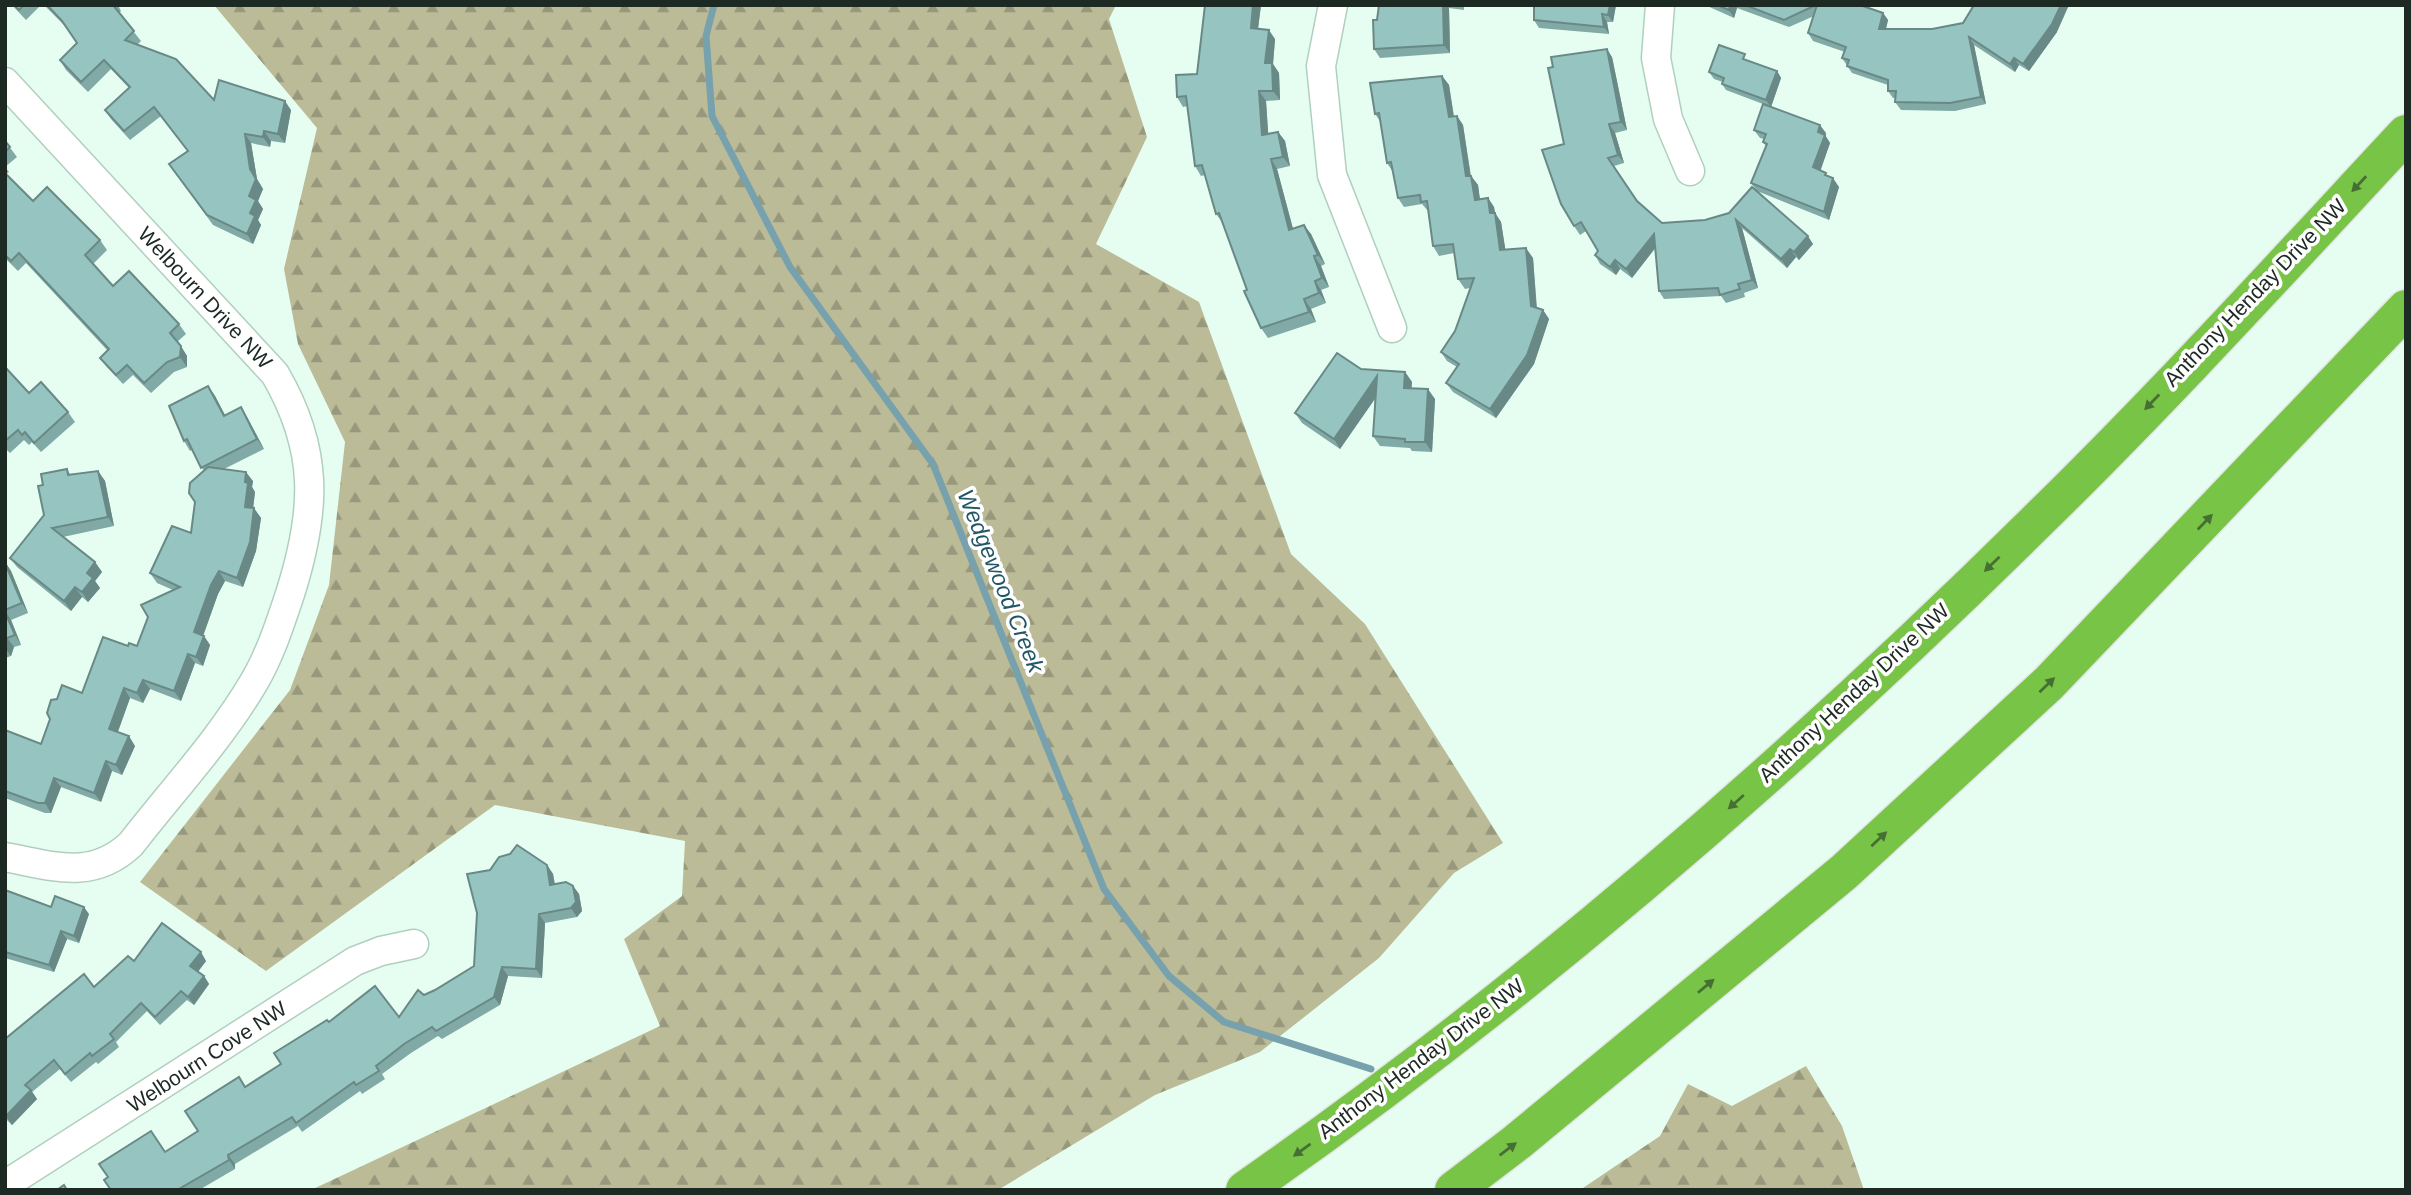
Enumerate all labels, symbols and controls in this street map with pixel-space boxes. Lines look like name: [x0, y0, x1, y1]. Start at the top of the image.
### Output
one-way arrow: [2352, 175, 2368, 192]
street label: Anthony Henday Drive NW: [2159, 194, 2350, 391]
street label: Welbourn Drive NW: [134, 222, 277, 373]
one-way arrow: [2144, 393, 2160, 410]
water label: Wedgewood Creek: [952, 486, 1050, 678]
one-way arrow: [2197, 514, 2213, 531]
one-way arrow: [1984, 556, 2001, 572]
street label: Anthony Henday Drive NW: [1754, 599, 1953, 787]
one-way arrow: [2038, 677, 2055, 693]
one-way arrow: [1727, 794, 1745, 810]
one-way arrow: [1870, 831, 1888, 847]
street label: Anthony Henday Drive NW: [1314, 974, 1528, 1143]
one-way arrow: [1697, 979, 1715, 994]
street label: Welbourn Cove NW: [123, 996, 291, 1117]
one-way arrow: [1499, 1141, 1517, 1156]
one-way arrow: [1293, 1143, 1311, 1157]

